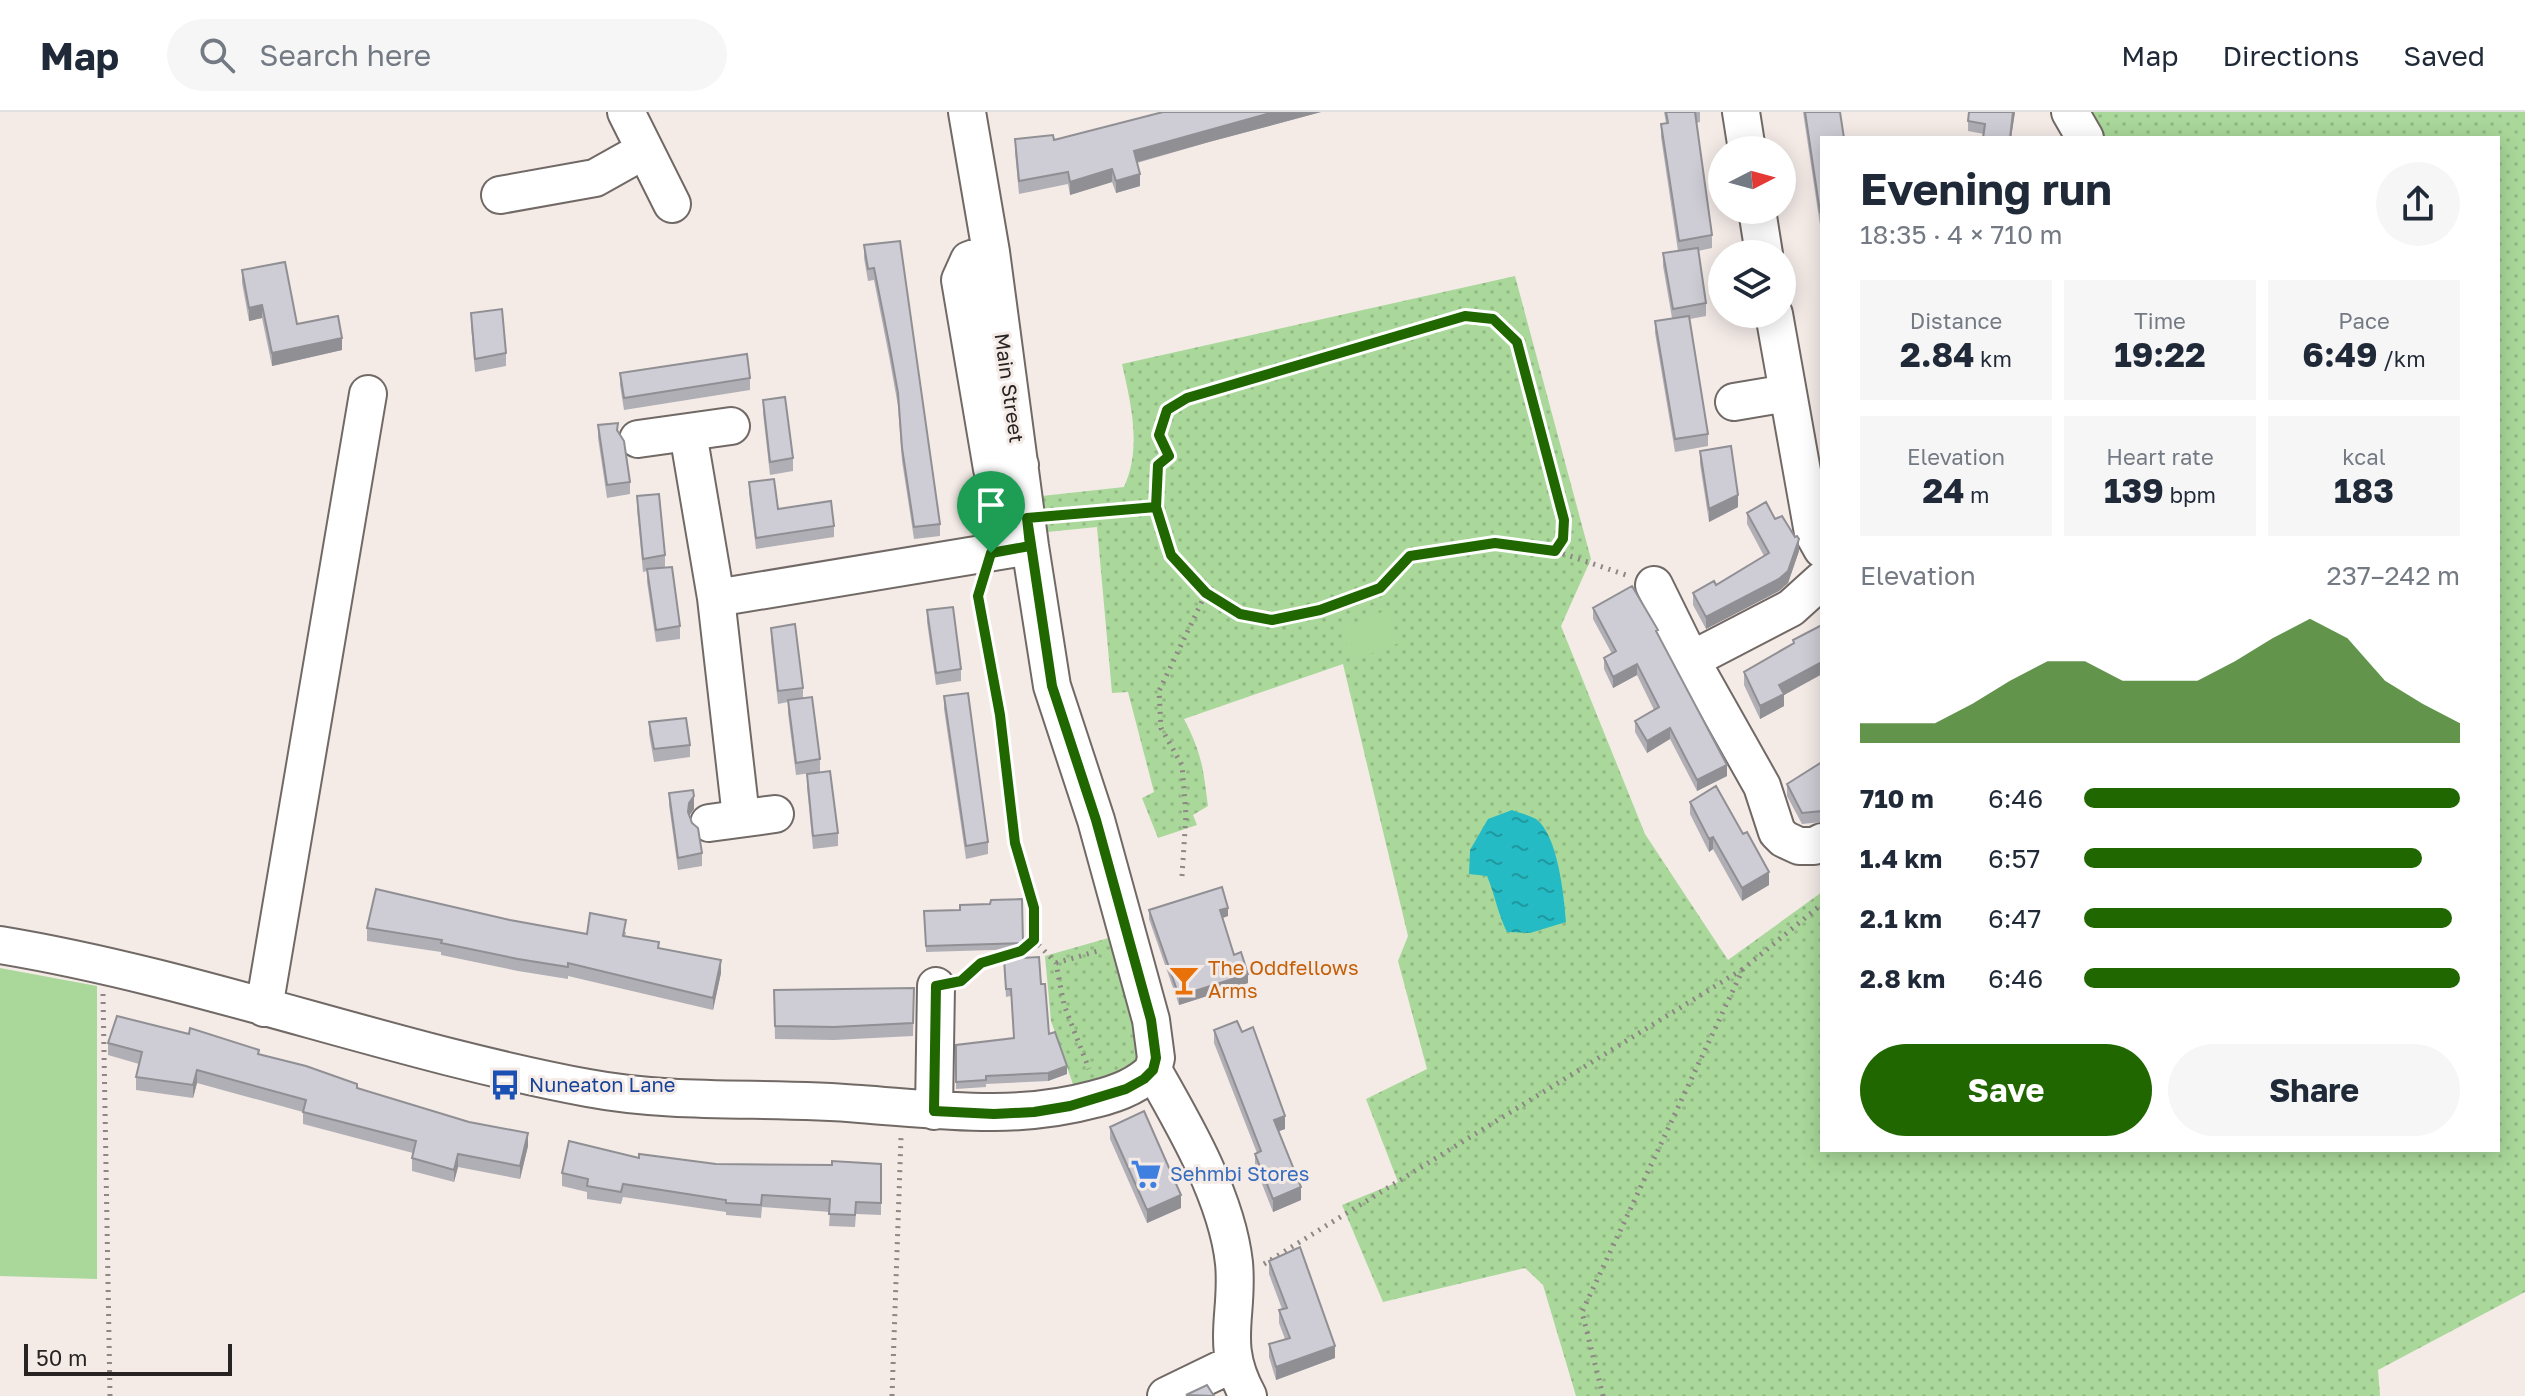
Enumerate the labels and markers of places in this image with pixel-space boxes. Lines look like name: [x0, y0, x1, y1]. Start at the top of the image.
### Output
pin: [957, 471, 1025, 553]
place label: The Oddfellows Arms: [1208, 955, 1359, 1002]
bar icon: The Oddfellows Arms: [1167, 963, 1201, 997]
bus stop icon: Nuneaton Lane: [488, 1068, 522, 1102]
place label: Nuneaton Lane: [529, 1072, 675, 1096]
supermarket icon: Sehmbi Stores: [1129, 1157, 1163, 1191]
place label: Sehmbi Stores: [1170, 1161, 1309, 1185]

